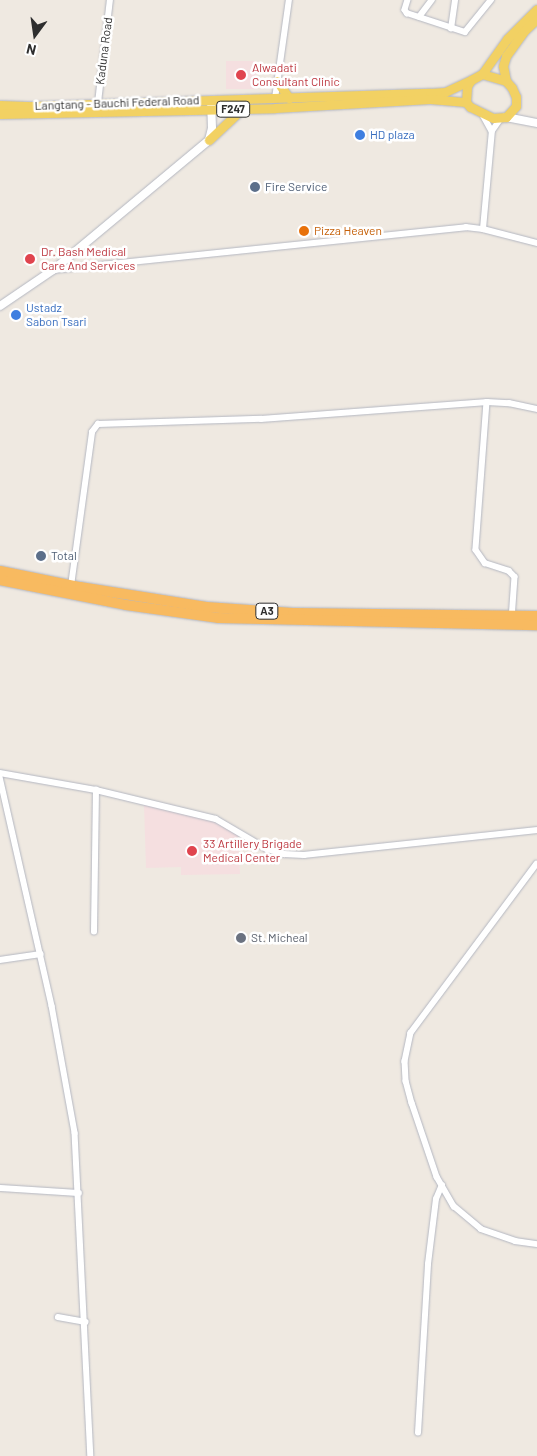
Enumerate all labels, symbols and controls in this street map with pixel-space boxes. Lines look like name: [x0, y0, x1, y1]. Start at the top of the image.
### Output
north arrow: [10, 10, 60, 60]
street label: Kaduna Road: [93, 16, 115, 86]
text: N: [25, 41, 38, 59]
place label: Alwadati Consultant Clinic: [252, 61, 340, 89]
marker: Alwadati Consultant Clinic: [234, 68, 248, 82]
street label: Langtang - Bauchi Federal Road: [34, 93, 200, 113]
road number: F247: [216, 100, 250, 118]
place label: HD plaza: [370, 128, 415, 142]
marker: HD plaza: [354, 129, 366, 141]
place label: Fire Service: [265, 180, 327, 194]
marker: Fire Service: [249, 181, 261, 193]
place label: Pizza Heaven: [314, 224, 382, 238]
marker: Pizza Heaven: [298, 225, 310, 237]
place label: Dr. Bash Medical Care And Services: [41, 245, 135, 273]
marker: Dr. Bash Medical Care And Services: [23, 252, 37, 266]
place label: Ustadz Sabon Tsari: [26, 301, 87, 329]
marker: Ustadz Sabon Tsari: [10, 309, 22, 321]
place label: Total: [51, 549, 77, 563]
marker: Total: [35, 550, 47, 562]
road number: A3: [254, 602, 280, 620]
place label: 33 Artillery Brigade Medical Center: [203, 837, 302, 865]
marker: 33 Artillery Brigade Medical Center: [185, 844, 199, 858]
place label: St. Micheal: [251, 931, 308, 945]
marker: St. Micheal: [235, 932, 247, 944]

